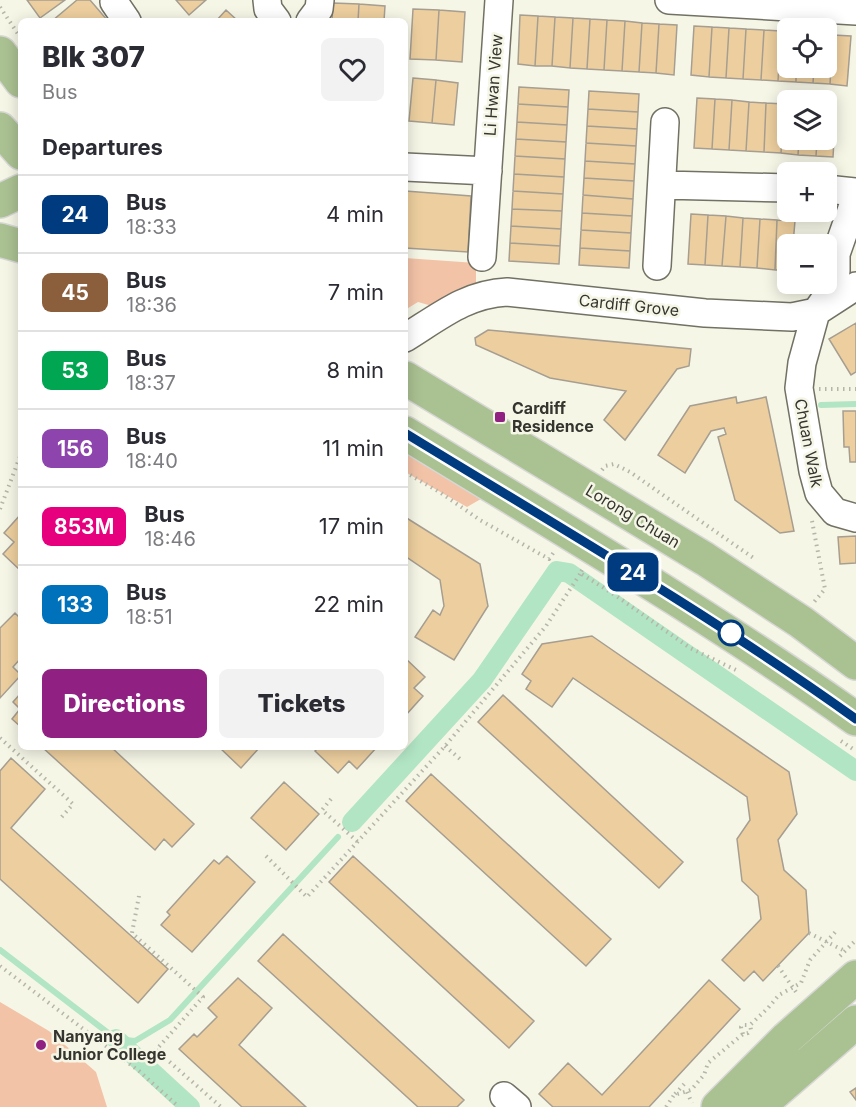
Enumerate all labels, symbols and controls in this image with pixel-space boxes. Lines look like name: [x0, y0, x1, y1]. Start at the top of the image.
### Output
map controls: [777, 18, 837, 294]
button: locate: [777, 18, 837, 78]
street label: Li Hwan View: [479, 33, 507, 137]
button: heart: [321, 38, 384, 101]
text: Blk 307: [42, 40, 145, 74]
text: Bus: [42, 80, 77, 104]
button: layers: [777, 90, 837, 150]
text: Departures: [42, 134, 163, 160]
button: +: [777, 162, 837, 222]
text: Bus: [126, 189, 167, 215]
text: 4 min: [326, 201, 384, 227]
text: 24: [61, 202, 89, 227]
text: 18:33: [126, 215, 177, 239]
button: −: [777, 234, 837, 294]
text: Bus: [126, 267, 167, 293]
text: 7 min: [328, 279, 384, 305]
text: 45: [61, 280, 89, 305]
street label: Cardiff Grove: [578, 290, 680, 320]
text: 18:36: [126, 293, 177, 317]
text: Bus: [126, 345, 167, 371]
text: 8 min: [327, 357, 384, 383]
text: 53: [62, 358, 88, 383]
text: 18:37: [126, 371, 176, 395]
street label: Chuan Walk: [791, 397, 827, 489]
place label: Cardiff Residence: [512, 398, 594, 436]
marker: Cardiff Residence: [493, 410, 507, 424]
text: Bus: [126, 423, 167, 449]
text: 11 min: [322, 435, 384, 461]
text: 156: [57, 436, 93, 461]
text: 18:40: [126, 449, 178, 473]
street label: Lorong Chuan: [582, 480, 684, 552]
text: Bus: [144, 501, 185, 527]
text: 17 min: [319, 513, 384, 539]
text: 853M: [54, 514, 114, 539]
text: 18:46: [144, 527, 196, 551]
line badge: 24: [606, 552, 660, 592]
text: 24: [619, 560, 647, 585]
text: Bus: [126, 579, 167, 605]
text: 22 min: [313, 591, 384, 617]
text: 133: [57, 592, 93, 617]
text: 18:51: [126, 605, 173, 629]
unlabelled marker: [718, 620, 744, 646]
button: Directions: [42, 669, 207, 738]
button: Tickets: [219, 669, 384, 738]
place label: Nanyang Junior College: [53, 1026, 166, 1064]
marker: Nanyang Junior College: [34, 1038, 48, 1052]

